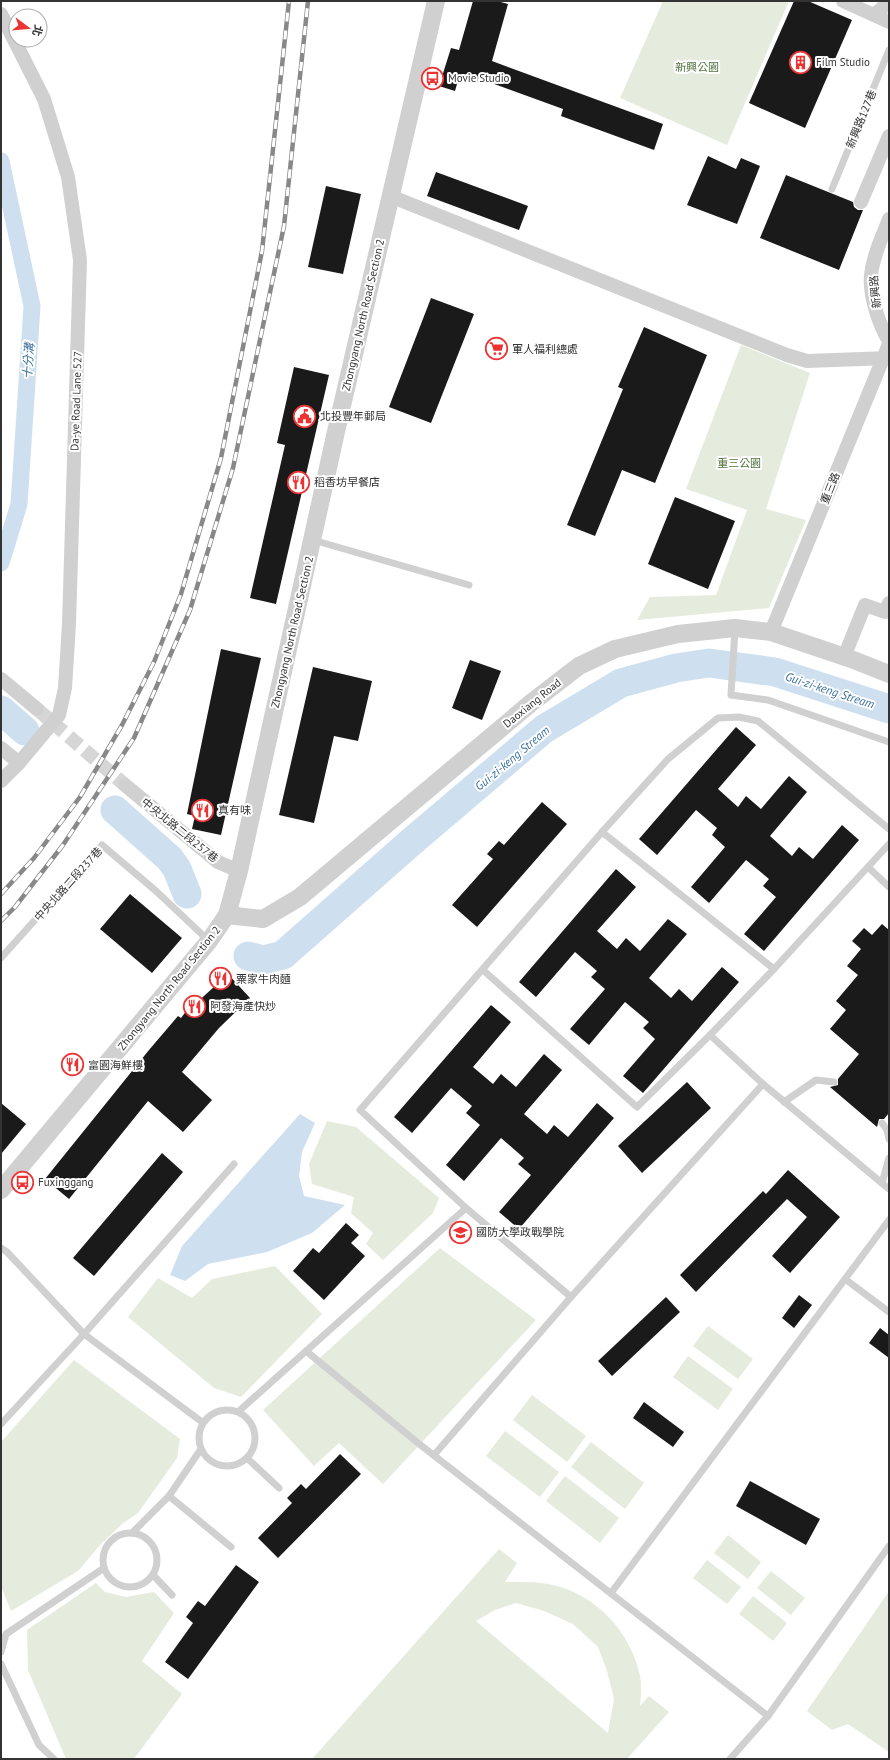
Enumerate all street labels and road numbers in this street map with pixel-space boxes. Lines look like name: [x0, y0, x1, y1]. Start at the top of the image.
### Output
street label: 新興路127巷: [843, 88, 879, 150]
street label: Zhongyang North Road Section 2: [339, 238, 387, 392]
street label: 新興路: [866, 275, 884, 309]
street label: Da-ye Road Lane 527: [67, 351, 85, 451]
street label: 重三路: [817, 470, 843, 506]
street label: Zhongyang North Road Section 2: [268, 555, 316, 709]
street label: Daoxiang Road: [500, 675, 564, 731]
street label: 中央北路二段257巷: [139, 795, 221, 865]
street label: 中央北路二段237巷: [31, 844, 105, 924]
street label: Zhongyang North Road Section 2: [115, 923, 223, 1053]

